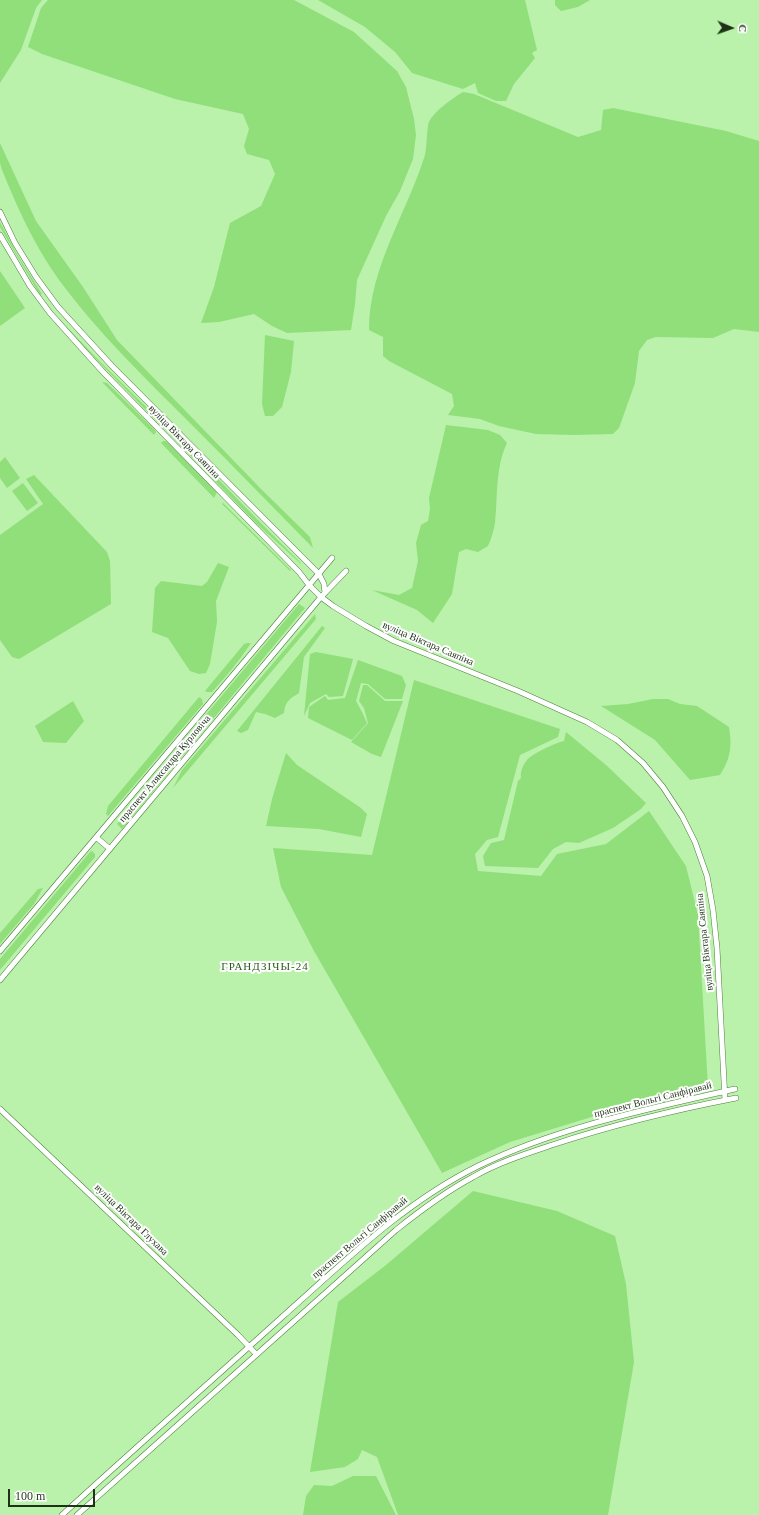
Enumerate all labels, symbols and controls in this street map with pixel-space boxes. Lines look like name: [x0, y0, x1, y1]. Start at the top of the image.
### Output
north arrow: [711, 8, 751, 48]
text: С: [737, 24, 749, 33]
street label: вуліца Віктара Саяпіна: [146, 403, 222, 481]
street label: вуліца Віктара Саяпіна: [381, 619, 475, 669]
street label: праспект Аляксандра Курловіча: [117, 713, 213, 825]
street label: вуліца Віктара Саяпіна: [694, 893, 716, 991]
district label: ГРАНДЗІЧЫ-24: [221, 960, 309, 974]
street label: праспект Вольгі Санфіравай: [593, 1080, 713, 1120]
street label: вуліца Віктара Глухава: [92, 1182, 170, 1258]
street label: праспект Вольгі Санфіравай: [310, 1195, 410, 1281]
scale bar: [10, 1481, 97, 1507]
text: 100 m: [15, 1489, 45, 1503]

